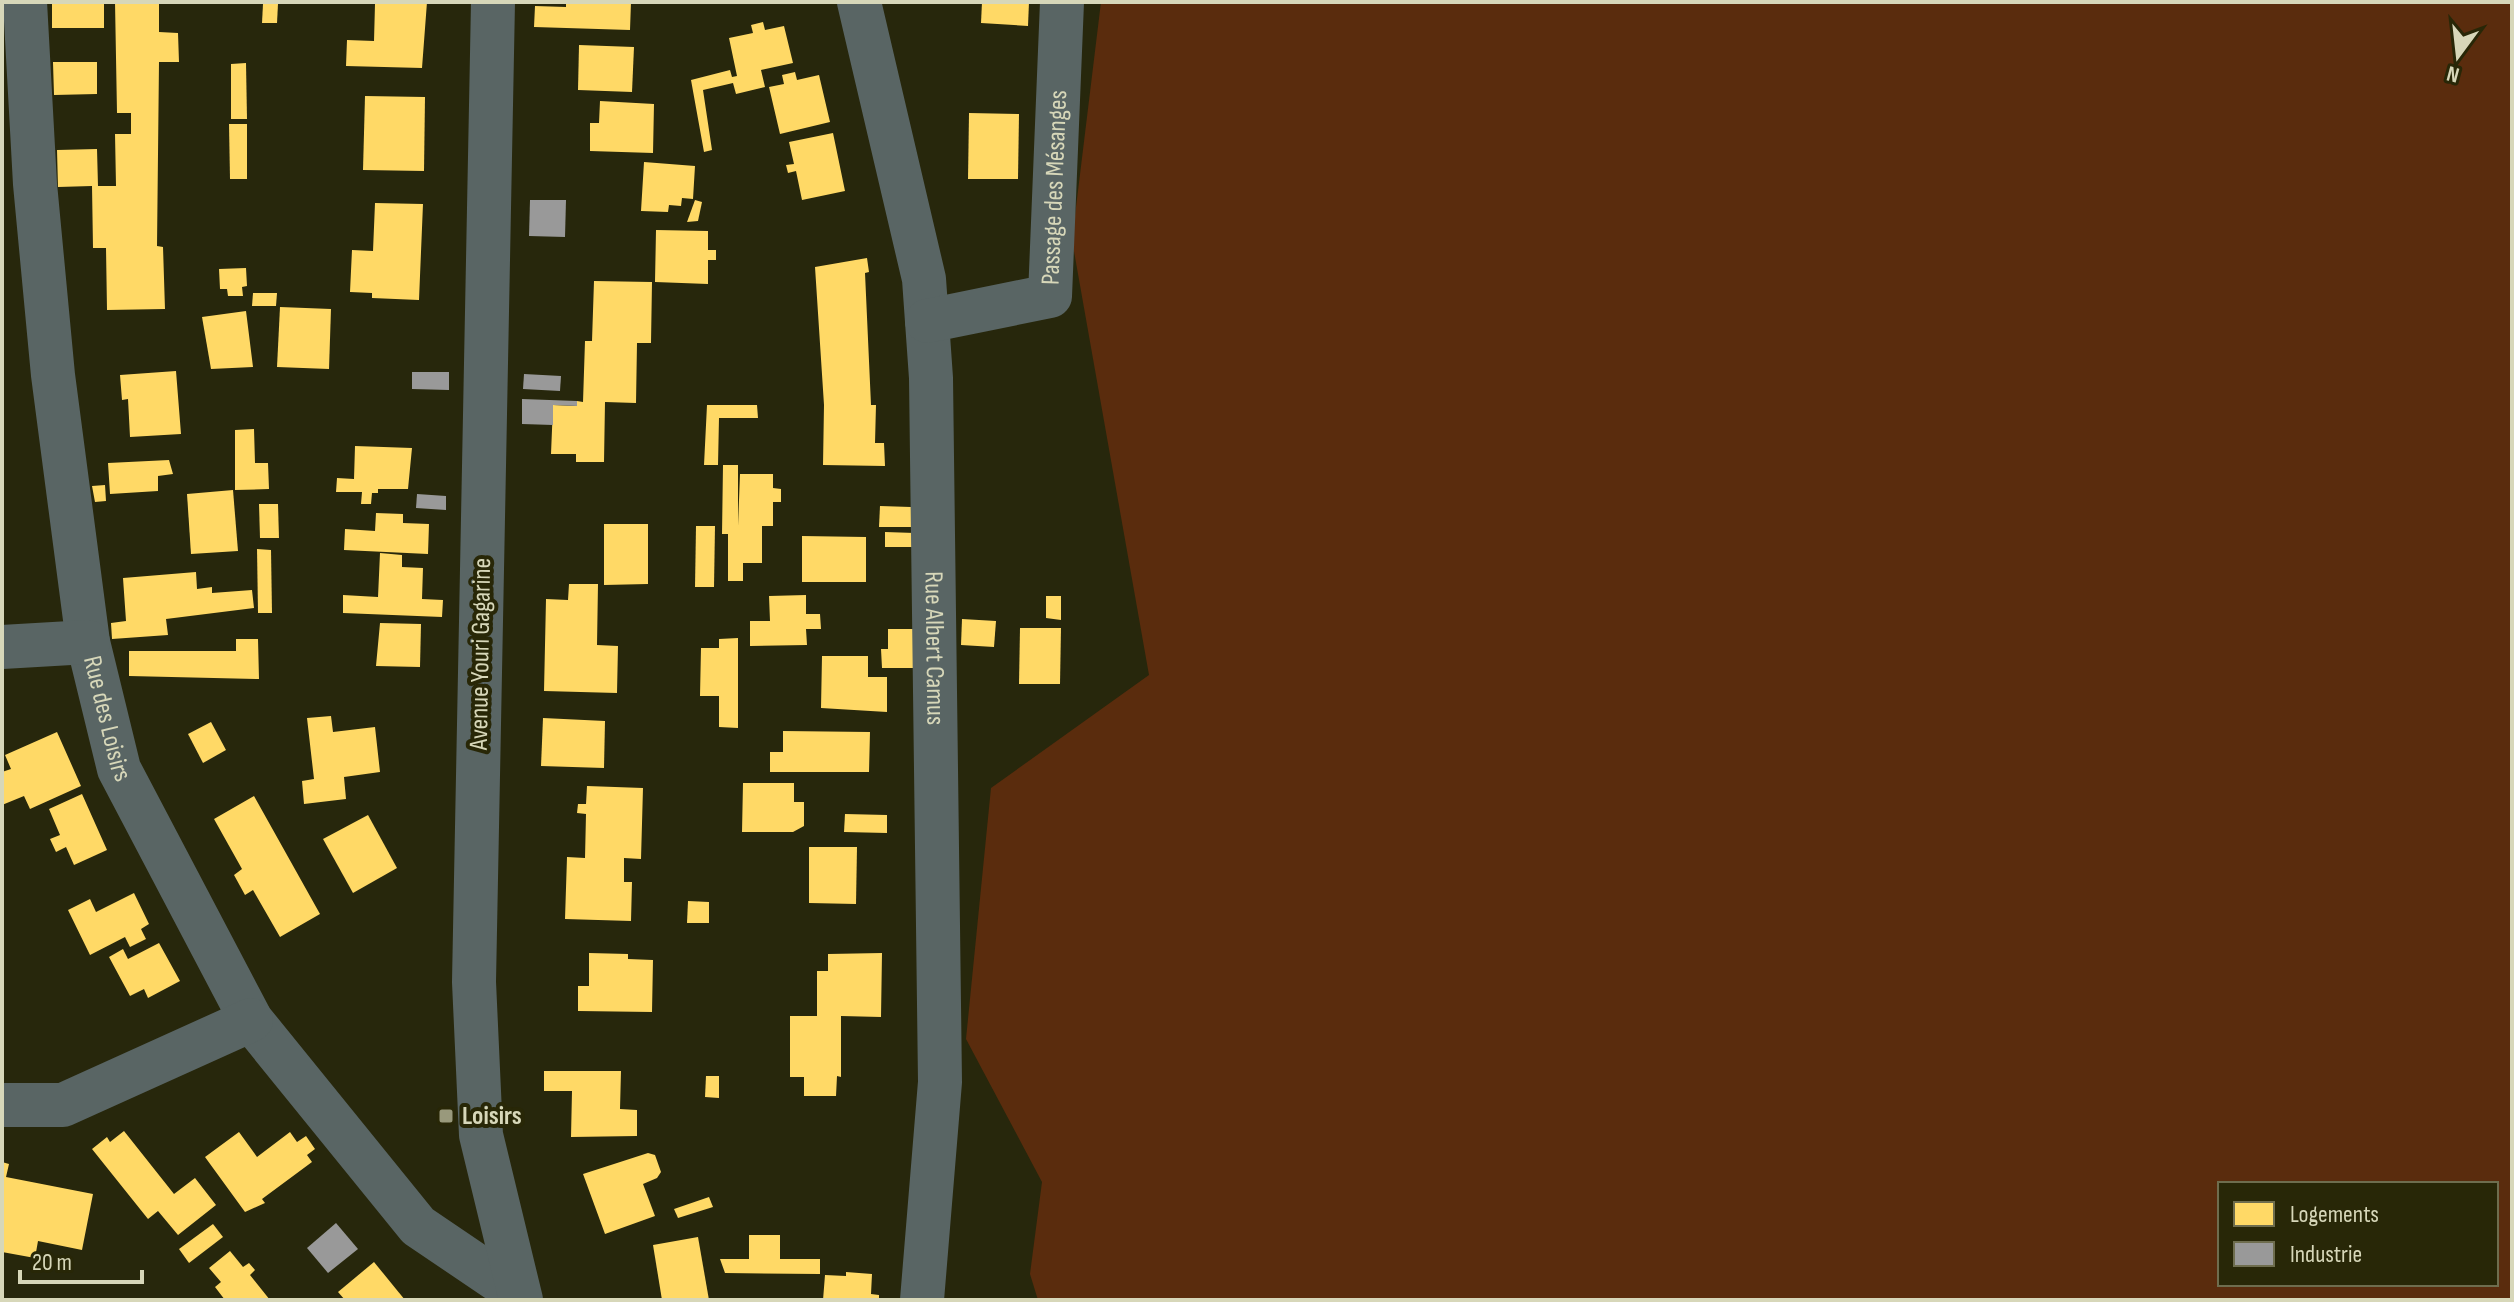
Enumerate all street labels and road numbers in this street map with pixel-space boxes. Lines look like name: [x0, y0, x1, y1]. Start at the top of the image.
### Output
street label: Passage des Mésanges: [1035, 90, 1074, 286]
street label: Avenue Youri Gagarine: [464, 558, 498, 751]
street label: Rue Albert Camus: [918, 571, 951, 725]
street label: Rue des Loisirs: [76, 653, 138, 787]

